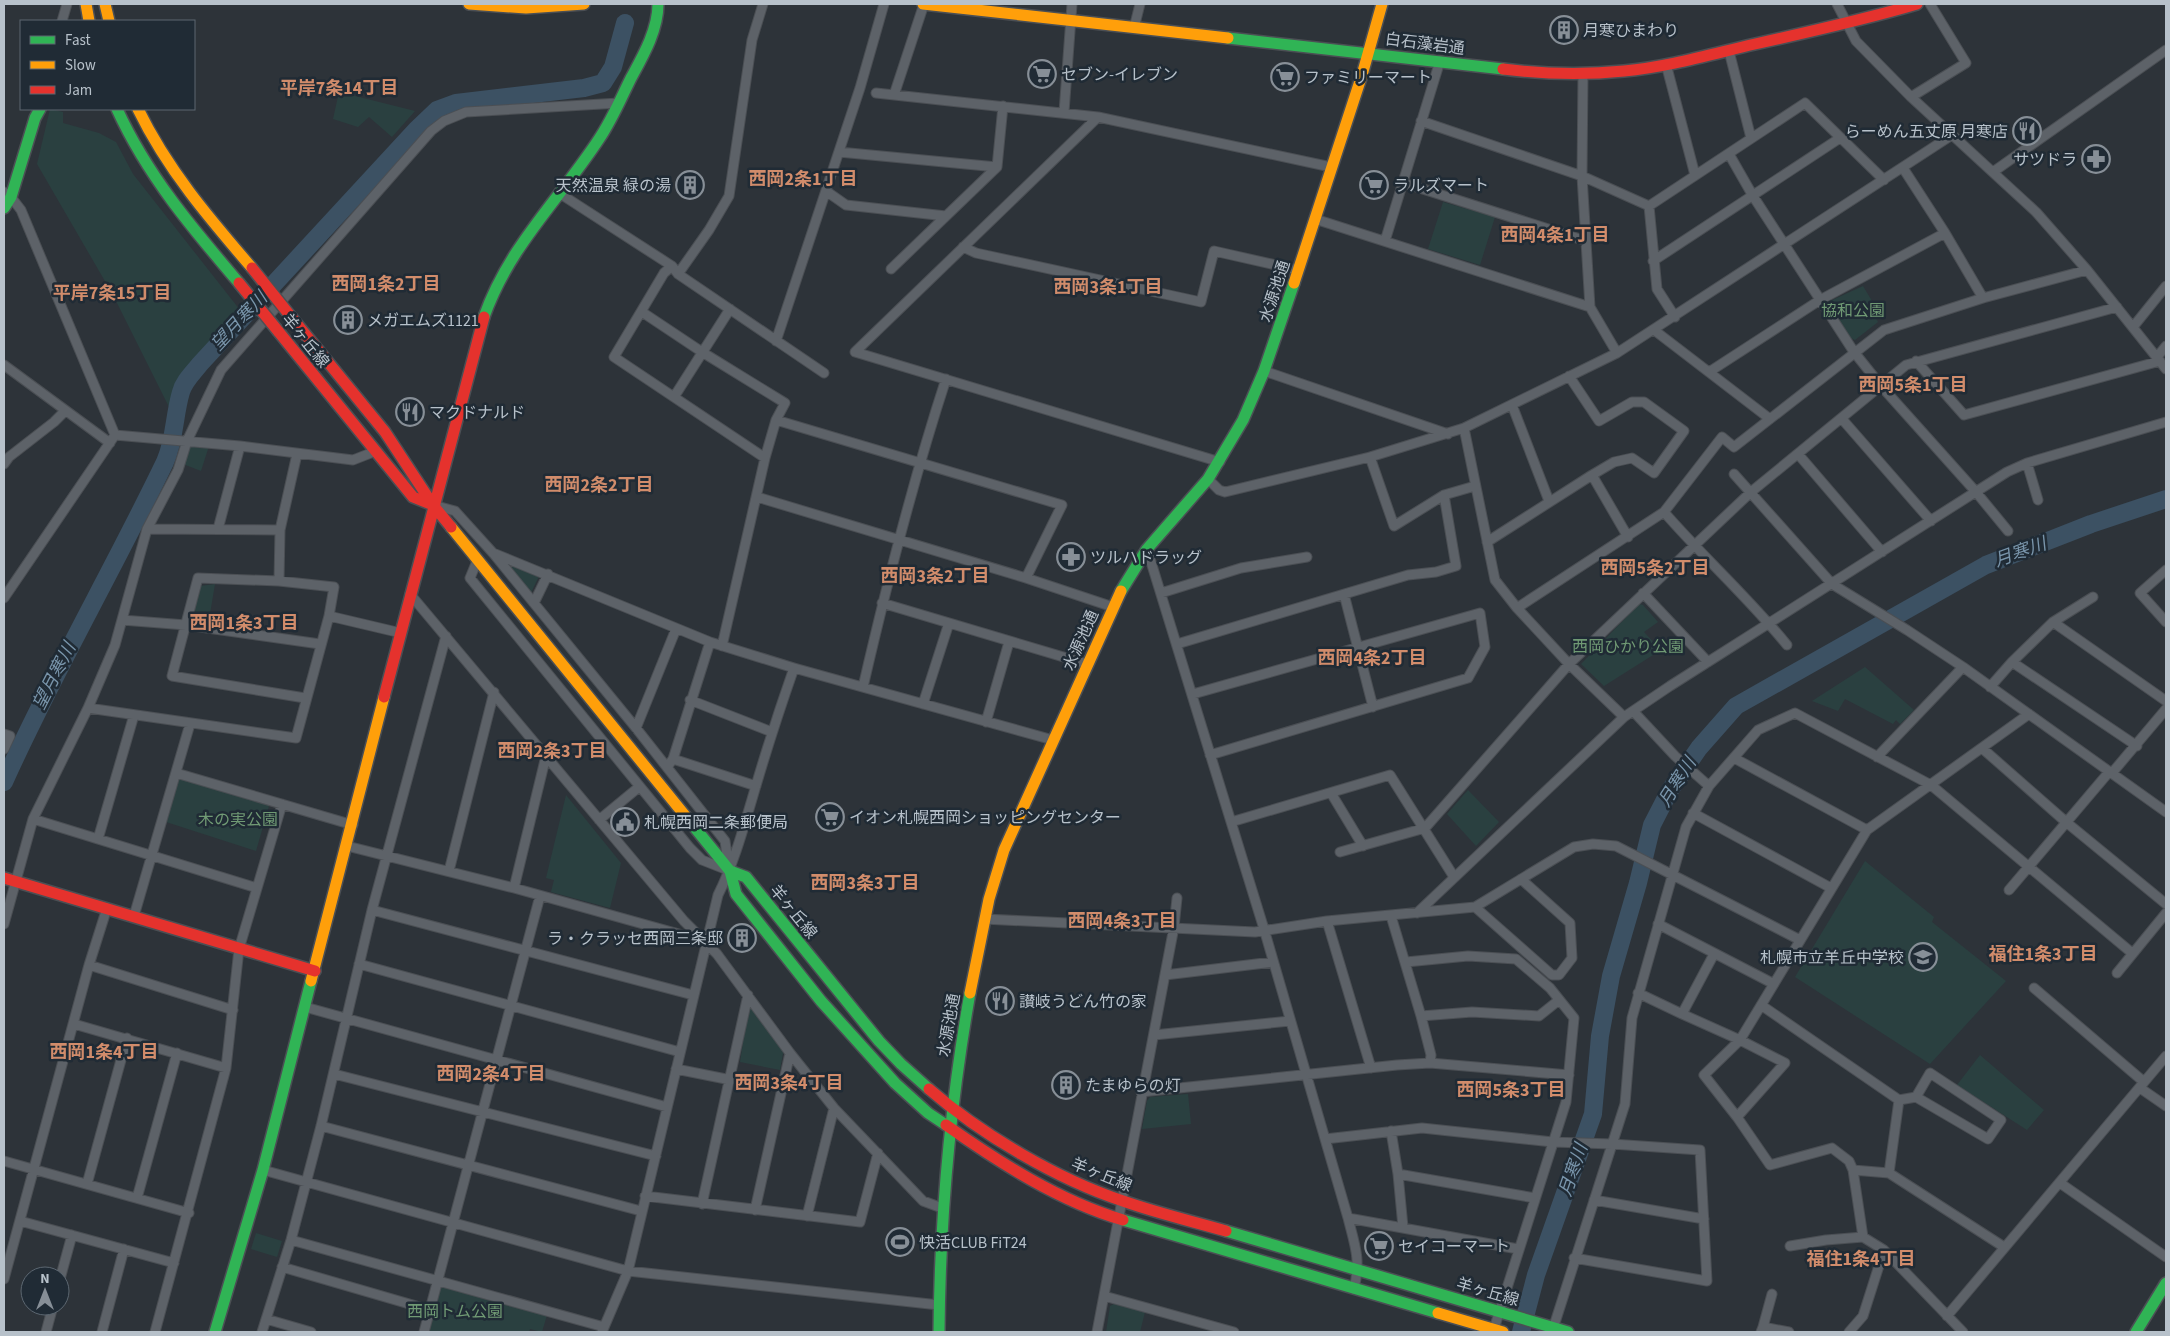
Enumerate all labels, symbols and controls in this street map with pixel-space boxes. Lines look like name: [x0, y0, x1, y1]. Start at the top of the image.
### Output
building icon: 月寒ひまわり: [1549, 15, 1579, 45]
legend: [20, 20, 195, 110]
place label: 月寒ひまわり: [1583, 20, 1679, 42]
street label: 白石藻岩通: [1384, 28, 1466, 60]
text: Fast: [65, 30, 91, 51]
text: Slow: [65, 55, 96, 76]
supermarket icon: セブン-イレブン: [1027, 59, 1057, 89]
supermarket icon: ファミリーマート: [1270, 62, 1300, 92]
place label: セブン-イレブン: [1061, 64, 1178, 86]
place label: ファミリーマート: [1304, 67, 1432, 89]
district label: 平岸7条14丁目: [280, 76, 398, 101]
text: Jam: [65, 80, 92, 101]
restaurant icon: らーめん五丈原 月寒店: [2012, 116, 2042, 146]
place label: らーめん五丈原 月寒店: [1845, 121, 2008, 143]
pharmacy icon: サツドラ: [2081, 144, 2111, 174]
place label: サツドラ: [2013, 149, 2077, 171]
district label: 西岡2条1丁目: [748, 167, 858, 192]
building icon: 天然温泉 緑の湯: [675, 170, 705, 200]
supermarket icon: ラルズマート: [1359, 170, 1389, 200]
place label: 天然温泉 緑の湯: [556, 175, 671, 197]
place label: ラルズマート: [1393, 175, 1489, 197]
district label: 西岡4条1丁目: [1500, 223, 1610, 248]
street label: 水源池通: [1255, 257, 1295, 325]
district label: 西岡1条2丁目: [331, 272, 441, 297]
district label: 西岡3条1丁目: [1053, 275, 1163, 300]
district label: 平岸7条15丁目: [53, 281, 171, 306]
water label: 望月寒川: [206, 285, 274, 356]
park label: 協和公園: [1821, 300, 1885, 322]
building icon: メガエムズ1121: [333, 305, 363, 335]
street label: 羊ヶ丘線: [277, 309, 334, 372]
place label: メガエムズ1121: [367, 310, 479, 332]
district label: 西岡5条1丁目: [1858, 373, 1968, 398]
restaurant icon: マクドナルド: [395, 397, 425, 427]
place label: マクドナルド: [429, 402, 525, 424]
district label: 西岡2条2丁目: [544, 473, 654, 498]
water label: 月寒川: [1991, 531, 2052, 573]
pharmacy icon: ツルハドラッグ: [1056, 542, 1086, 572]
place label: ツルハドラッグ: [1090, 547, 1202, 569]
district label: 西岡5条2丁目: [1600, 556, 1710, 581]
district label: 西岡3条2丁目: [880, 564, 990, 589]
street label: 水源池通: [1058, 607, 1104, 674]
district label: 西岡1条3丁目: [189, 611, 299, 636]
park label: 西岡ひかり公園: [1572, 636, 1684, 658]
water label: 望月寒川: [27, 637, 83, 714]
district label: 西岡4条2丁目: [1317, 646, 1427, 671]
district label: 西岡2条3丁目: [497, 739, 607, 764]
water label: 月寒川: [1653, 751, 1703, 812]
supermarket icon: イオン札幌西岡ショッピングセンター: [815, 802, 845, 832]
public building icon: 札幌西岡二条郵便局: [610, 807, 640, 837]
place label: イオン札幌西岡ショッピングセンター: [849, 807, 1121, 829]
park label: 木の実公園: [198, 809, 278, 831]
place label: 札幌西岡二条郵便局: [644, 812, 788, 834]
district label: 西岡3条3丁目: [810, 871, 920, 896]
street label: 羊ヶ丘線: [765, 880, 822, 943]
district label: 西岡4条3丁目: [1067, 909, 1177, 934]
building icon: ラ・クラッセ西岡三条邸: [727, 923, 757, 953]
place label: ラ・クラッセ西岡三条邸: [547, 928, 723, 950]
school or university icon: 札幌市立羊丘中学校: [1908, 942, 1938, 972]
district label: 福住1条3丁目: [1988, 942, 2098, 967]
place label: 札幌市立羊丘中学校: [1760, 947, 1904, 969]
restaurant icon: 讃岐うどん竹の家: [985, 986, 1015, 1016]
place label: 讃岐うどん竹の家: [1019, 991, 1147, 1013]
street label: 水源池通: [933, 992, 965, 1059]
district label: 西岡1条4丁目: [49, 1040, 159, 1065]
district label: 西岡2条4丁目: [436, 1062, 546, 1087]
building icon: たまゆらの灯: [1051, 1070, 1081, 1100]
district label: 西岡3条4丁目: [734, 1071, 844, 1096]
place label: たまゆらの灯: [1085, 1075, 1181, 1097]
district label: 西岡5条3丁目: [1456, 1078, 1566, 1103]
water label: 月寒川: [1553, 1139, 1595, 1200]
street label: 羊ヶ丘線: [1068, 1153, 1135, 1197]
sports icon: 快活CLUB FiT24: [885, 1227, 915, 1257]
supermarket icon: セイコーマート: [1364, 1231, 1394, 1261]
place label: 快活CLUB FiT24: [919, 1232, 1027, 1254]
place label: セイコーマート: [1398, 1236, 1510, 1258]
district label: 福住1条4丁目: [1806, 1247, 1916, 1272]
north arrow: [20, 1266, 70, 1316]
text: N: [40, 1269, 50, 1289]
street label: 羊ヶ丘線: [1454, 1273, 1522, 1311]
park label: 西岡トム公園: [407, 1301, 503, 1323]

